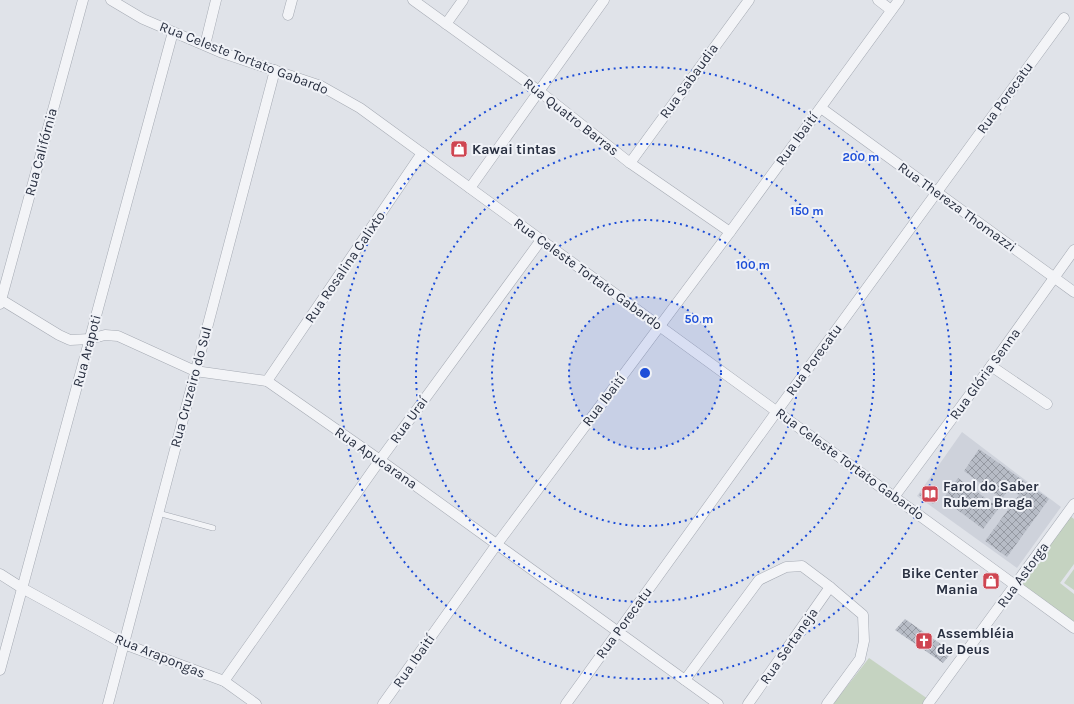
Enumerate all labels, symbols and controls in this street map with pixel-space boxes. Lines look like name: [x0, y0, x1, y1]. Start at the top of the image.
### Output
street label: Rua Celeste Tortato Gabardo: [157, 18, 331, 98]
street label: Rua Sabaudia: [656, 40, 722, 122]
street label: Rua Porecatu: [973, 59, 1037, 137]
street label: Rua Quatro Barras: [520, 75, 622, 159]
street label: Rua Califórnia: [21, 106, 61, 198]
street label: Rua Ibaití: [772, 108, 822, 169]
shop icon: Kawai tintas: [449, 139, 469, 159]
place label: Kawai tintas: [472, 141, 556, 158]
text: 200 m: [843, 150, 879, 164]
street label: Rua Thereza Thomazzi: [895, 158, 1019, 256]
text: 150 m: [790, 204, 824, 218]
street label: Rua Rosalina Calixto: [301, 208, 389, 326]
street label: Rua Celeste Tortato Gabardo: [510, 214, 666, 334]
text: 100 m: [736, 258, 770, 272]
text: 50 m: [685, 312, 714, 326]
street label: Rua Arapoti: [69, 313, 105, 389]
street label: Rua Porecatu: [782, 321, 846, 399]
street label: Rua Cruzeiro do Sul: [167, 325, 215, 449]
street label: Rua Glória Senna: [946, 325, 1024, 423]
centre of rings: [638, 366, 652, 380]
street label: Rua Ibaití: [579, 370, 630, 430]
street label: Rua Uraí: [386, 392, 432, 447]
street label: Rua Celeste Tortato Gabardo: [772, 404, 928, 524]
street label: Rua Apucarana: [332, 423, 420, 493]
place label: Farol do Saber Rubem Braga: [943, 478, 1039, 511]
library icon: Farol do Saber Rubem Braga: [920, 484, 940, 504]
street label: Rua Astorga: [994, 539, 1052, 611]
place label: Bike Center Mania: [902, 565, 979, 598]
shop icon: Bike Center Mania: [981, 571, 1001, 591]
street label: Rua Porecatu: [592, 584, 656, 662]
street label: Rua Sertaneja: [756, 604, 822, 688]
place label: Assembléia de Deus: [937, 625, 1014, 658]
street label: Rua Arapongas: [112, 630, 208, 682]
street label: Rua Ibaití: [389, 630, 439, 691]
church icon: Assembléia de Deus: [914, 631, 934, 651]

